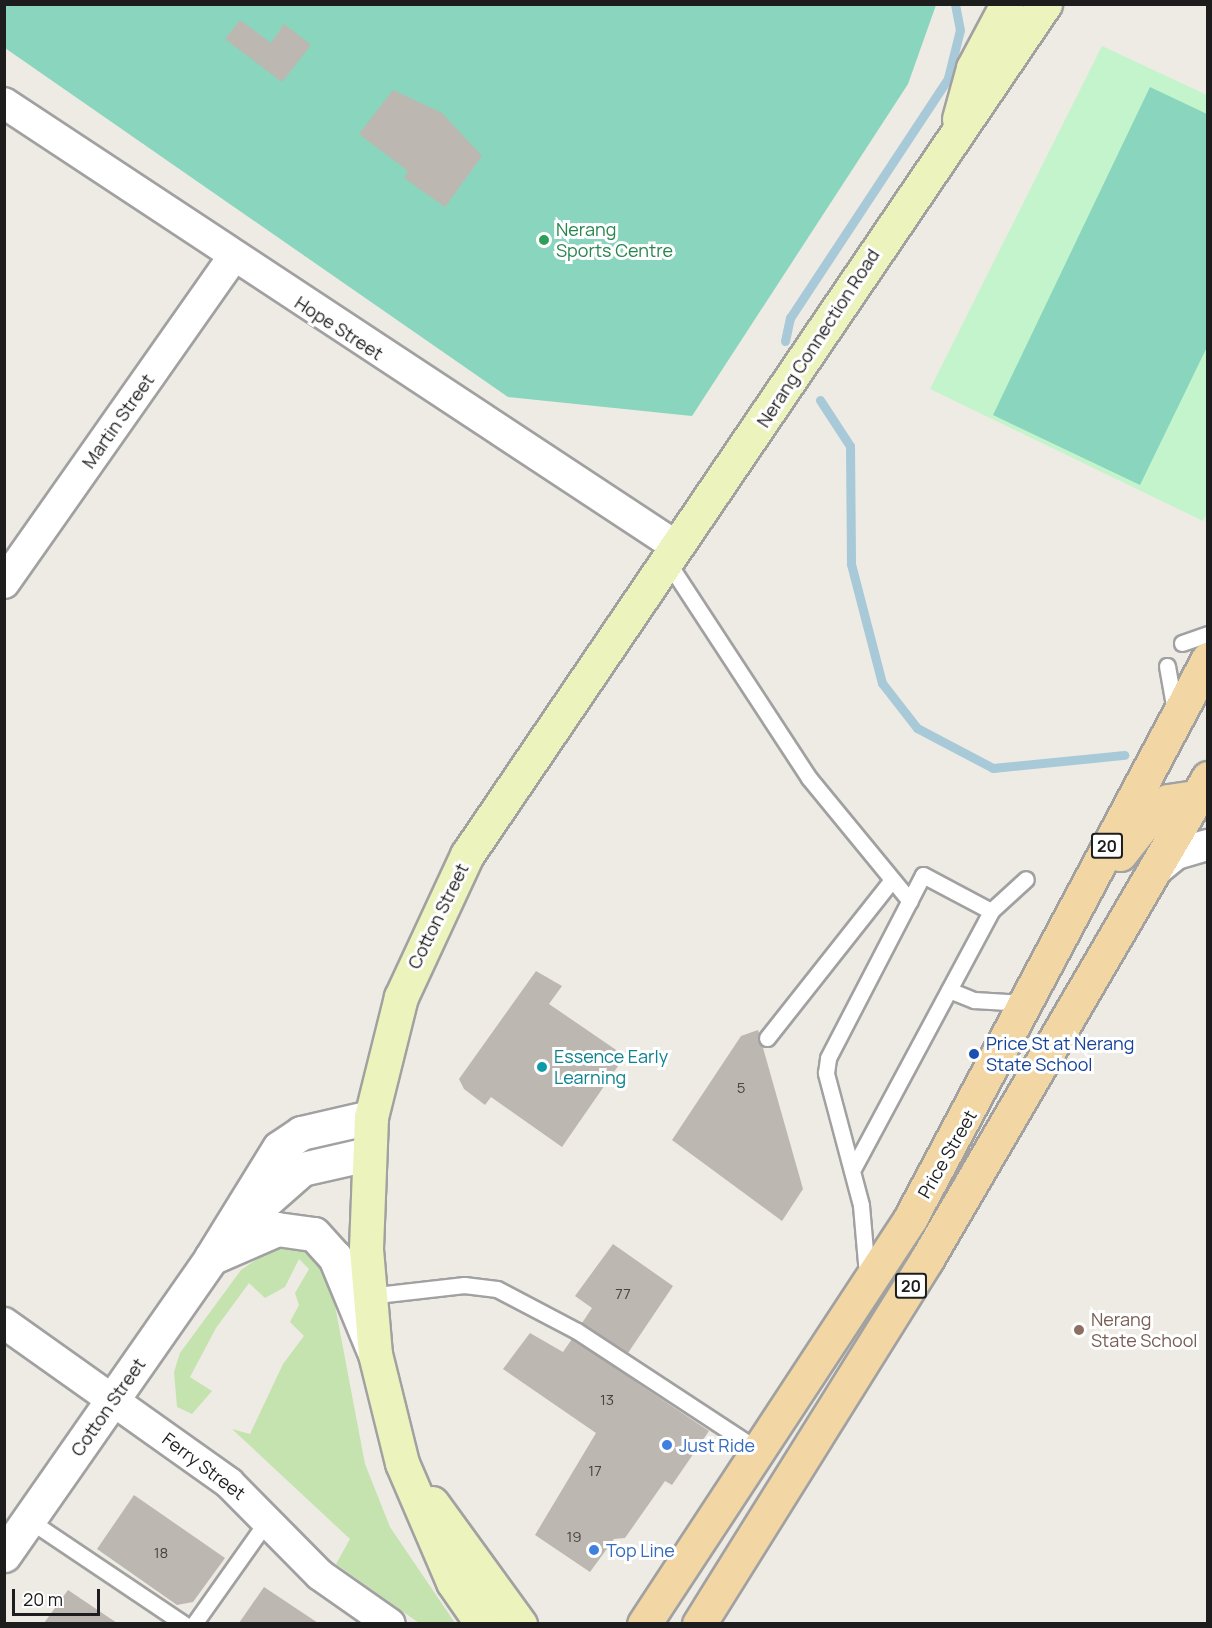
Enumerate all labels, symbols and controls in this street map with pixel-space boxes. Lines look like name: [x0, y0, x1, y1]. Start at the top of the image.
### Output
place label: Nerang Sports Centre: [556, 219, 673, 262]
marker: Nerang Sports Centre: [537, 233, 551, 247]
street label: Nerang Connection Road: [752, 245, 884, 431]
street label: Hope Street: [291, 292, 387, 364]
street label: Martin Street: [78, 370, 158, 472]
road number: 20: [1090, 833, 1124, 859]
street label: Cotton Street: [403, 860, 473, 972]
place label: Price St at Nerang State School: [986, 1033, 1134, 1076]
place label: Essence Early Learning: [554, 1046, 668, 1088]
marker: Price St at Nerang State School: [967, 1047, 981, 1061]
marker: Essence Early Learning: [535, 1060, 549, 1074]
house number: 5: [737, 1079, 745, 1097]
street label: Price Street: [913, 1106, 981, 1202]
road number: 20: [894, 1273, 928, 1299]
house number: 77: [615, 1285, 631, 1303]
place label: Nerang State School: [1091, 1309, 1198, 1352]
marker: Nerang State School: [1072, 1323, 1086, 1337]
street label: Cotton Street: [66, 1354, 150, 1460]
house number: 13: [600, 1391, 614, 1409]
street label: Ferry Street: [158, 1428, 250, 1504]
place label: Just Ride: [679, 1434, 755, 1456]
marker: Just Ride: [660, 1438, 674, 1452]
house number: 17: [588, 1462, 602, 1480]
house number: 19: [566, 1528, 582, 1546]
place label: Top Line: [606, 1539, 675, 1561]
marker: Top Line: [587, 1543, 601, 1557]
house number: 18: [154, 1544, 168, 1562]
scale bar: [15, 1577, 104, 1615]
text: 20 m: [23, 1587, 63, 1611]

